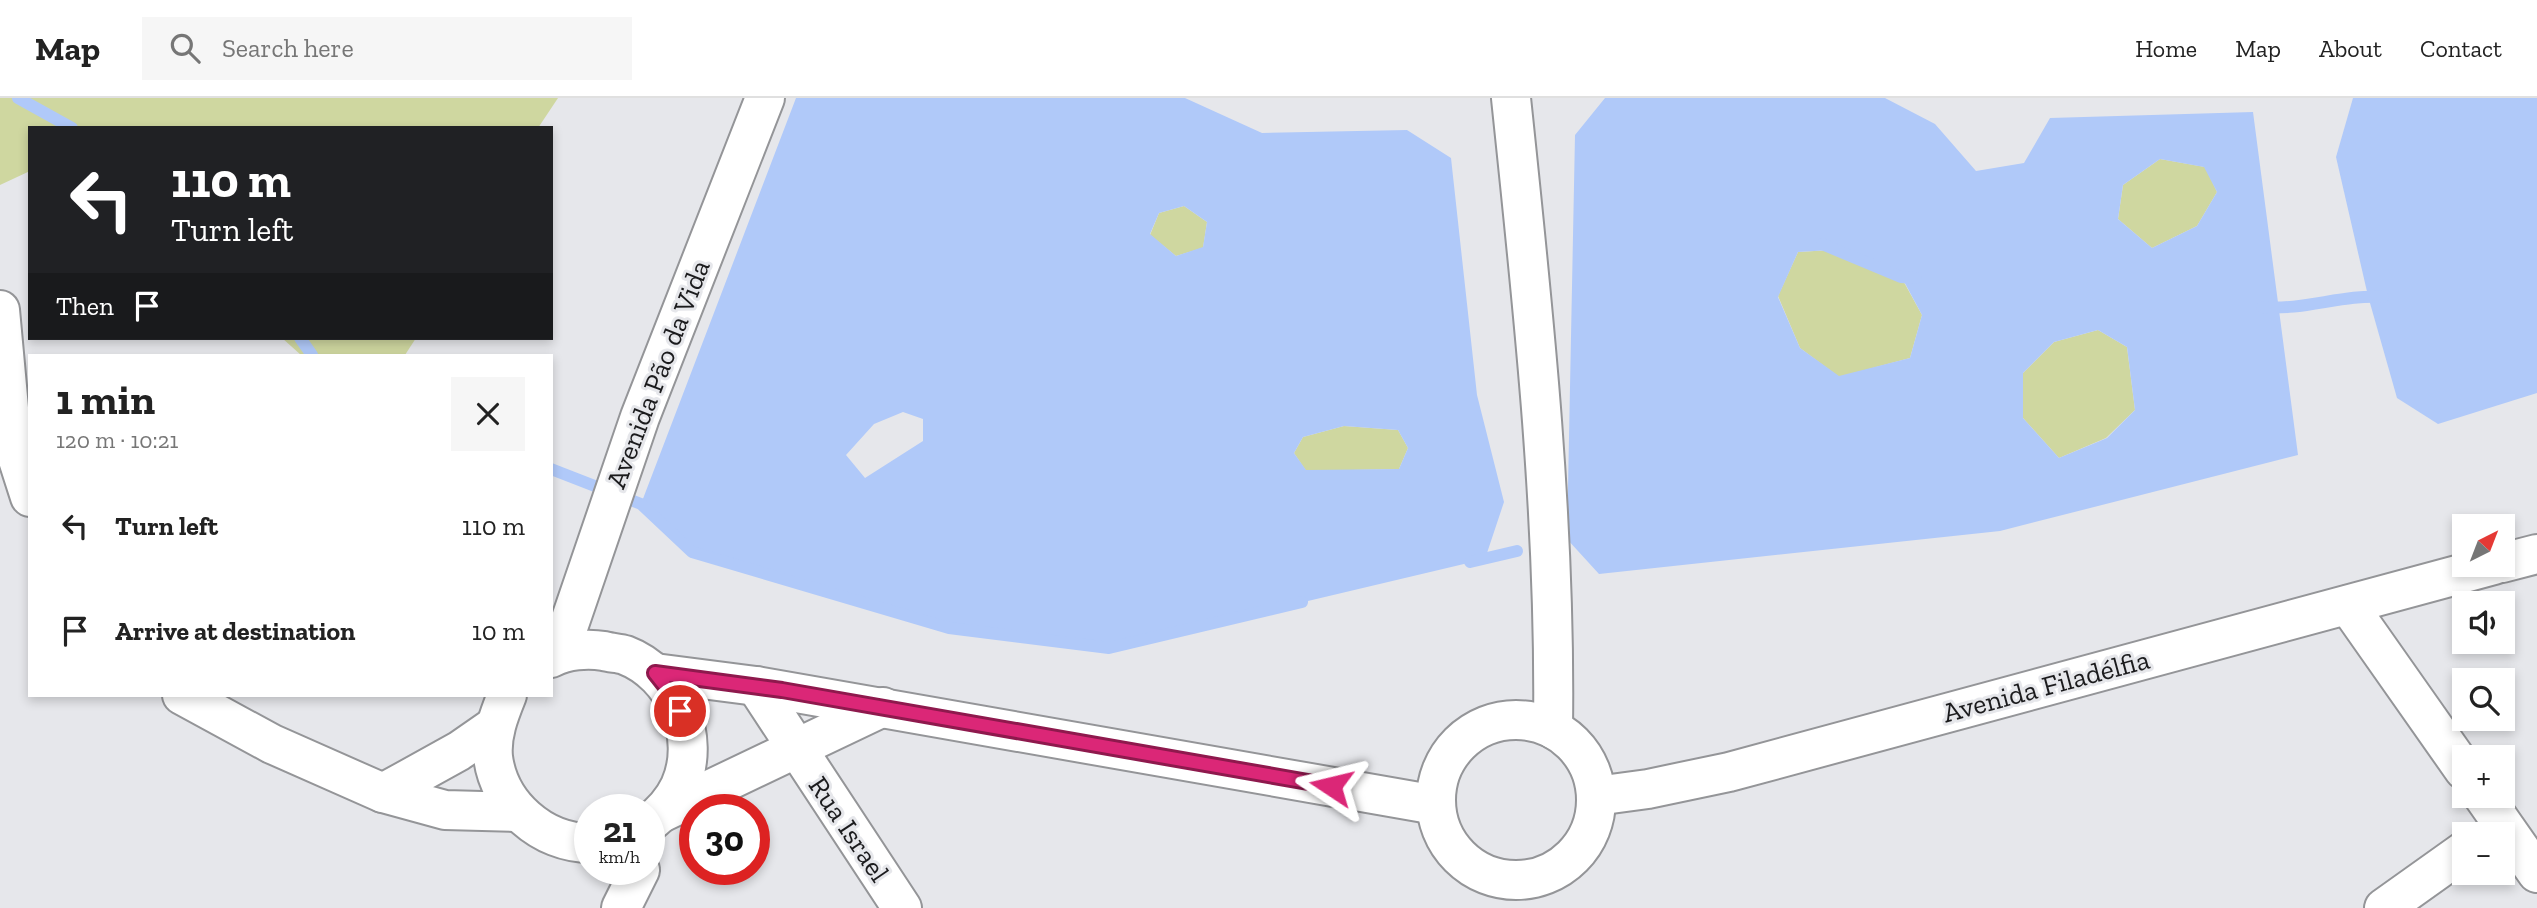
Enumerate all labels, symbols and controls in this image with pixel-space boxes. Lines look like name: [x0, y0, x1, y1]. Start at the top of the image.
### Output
search box: [142, 17, 632, 80]
text: Map: [35, 29, 100, 68]
icon: search: [166, 29, 204, 67]
text: Search here: [222, 32, 354, 64]
text: Home: [2135, 34, 2197, 63]
text: Map: [2235, 34, 2281, 63]
text: About: [2319, 34, 2382, 63]
text: Contact: [2420, 34, 2502, 63]
text: 110 m: [171, 151, 291, 210]
icon: left: [56, 154, 147, 245]
text: Turn left: [171, 211, 293, 249]
street label: Avenida Pão da Vida: [599, 255, 717, 493]
icon: arrive: [128, 287, 166, 325]
text: Then: [56, 290, 114, 322]
text: 1 min: [56, 374, 155, 425]
button: close: [451, 377, 525, 451]
text: 120 m · 10:21: [56, 426, 178, 454]
icon: left: [56, 507, 94, 545]
text: Turn left: [115, 510, 218, 542]
text: 110 m: [462, 510, 525, 542]
north arrow: [2452, 514, 2515, 578]
map controls: [2452, 514, 2515, 885]
button: sound: [2452, 591, 2515, 654]
icon: arrive: [56, 612, 94, 650]
text: Arrive at destination: [115, 615, 355, 647]
text: 10 m: [472, 615, 525, 647]
street label: Avenida Filadélfia: [1939, 642, 2153, 729]
button: search: [2452, 668, 2515, 731]
pin: [650, 681, 710, 741]
icon: arrive: [661, 692, 699, 730]
button: +: [2452, 745, 2515, 808]
position arrow: [1294, 749, 1368, 823]
street label: Rua Israel: [802, 770, 896, 888]
speed limit sign: 30: [679, 794, 770, 885]
text: 21: [603, 809, 636, 851]
button: −: [2452, 822, 2515, 885]
text: km/h: [599, 846, 640, 868]

